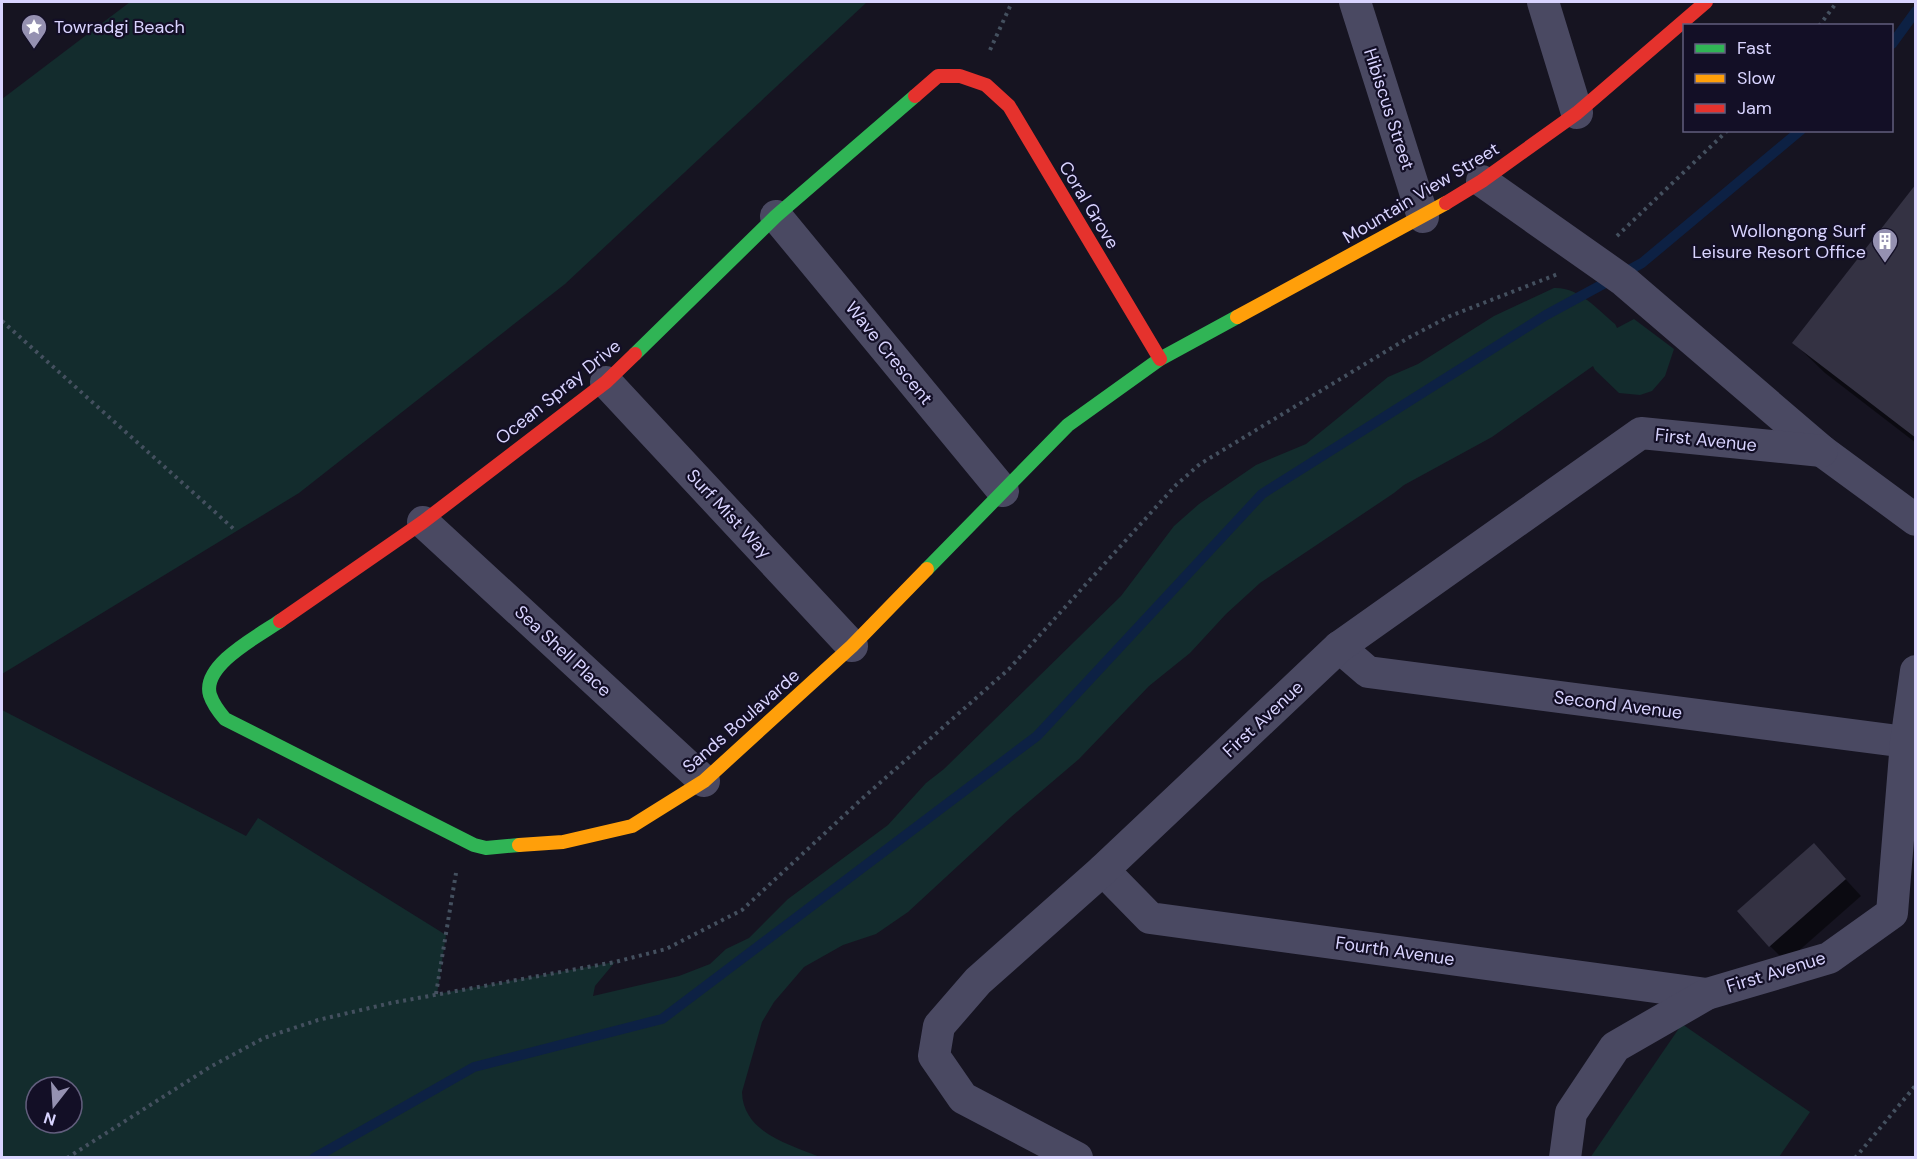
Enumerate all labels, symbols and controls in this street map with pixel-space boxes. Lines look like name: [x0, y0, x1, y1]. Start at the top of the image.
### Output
place icon: Towradgi Beach: [19, 12, 49, 50]
place label: Towradgi Beach: [54, 15, 185, 39]
legend: [1683, 24, 1893, 132]
text: Fast: [1737, 36, 1772, 60]
street label: Hibiscus Street: [1358, 45, 1420, 173]
text: Slow: [1737, 66, 1776, 90]
text: Jam: [1737, 96, 1772, 120]
street label: Mountain View Street: [1338, 137, 1504, 249]
street label: Coral Grove: [1053, 157, 1125, 253]
place label: Wollongong Surf Leisure Resort Office: [1692, 219, 1866, 264]
building icon: Wollongong Surf Leisure Resort Office: [1870, 226, 1900, 264]
street label: Wave Crescent: [840, 296, 938, 410]
street label: Ocean Spray Drive: [490, 334, 626, 450]
street label: First Avenue: [1654, 423, 1758, 457]
street label: Surf Mist Way: [681, 464, 777, 564]
street label: Sea Shell Place: [510, 600, 616, 702]
street label: Sands Boulavarde: [677, 664, 805, 778]
street label: First Avenue: [1217, 675, 1309, 763]
street label: Second Avenue: [1552, 685, 1684, 725]
street label: Fourth Avenue: [1334, 931, 1456, 971]
street label: First Avenue: [1724, 946, 1828, 998]
north arrow: [24, 1075, 84, 1135]
text: N: [41, 1107, 58, 1131]

